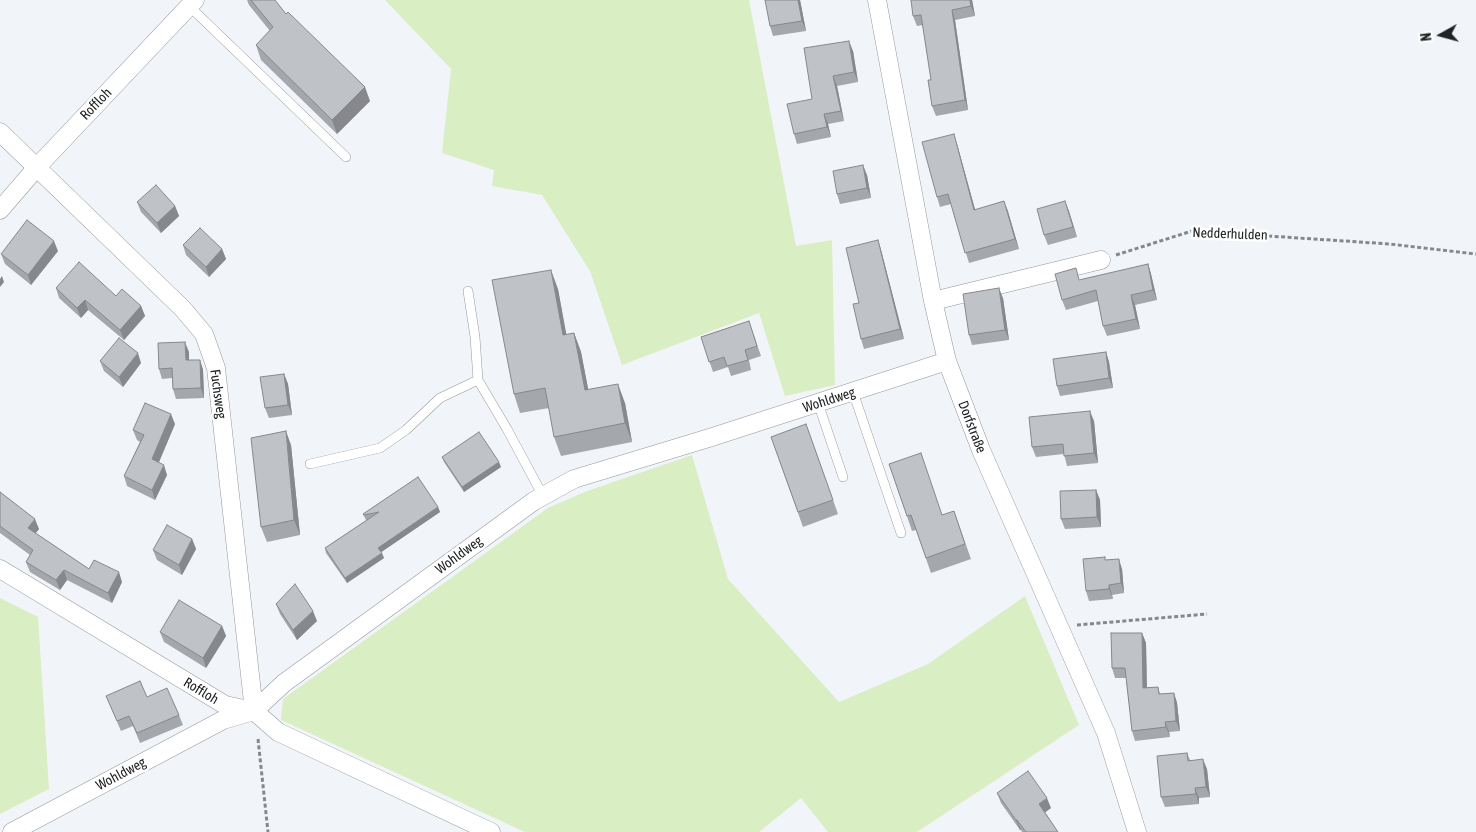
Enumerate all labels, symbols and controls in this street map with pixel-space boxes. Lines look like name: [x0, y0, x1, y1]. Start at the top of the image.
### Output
north arrow: [1416, 10, 1466, 60]
text: N: [1418, 32, 1435, 42]
street label: Roffloh: [77, 84, 115, 124]
street label: Nedderhulden: [1192, 224, 1268, 244]
street label: Fuchsweg: [206, 368, 230, 420]
street label: Wohldweg: [801, 384, 857, 416]
street label: Dorfstraße: [954, 399, 990, 455]
street label: Wohldweg: [432, 532, 486, 578]
street label: Roffloh: [180, 674, 222, 708]
street label: Wohldweg: [93, 754, 149, 794]

